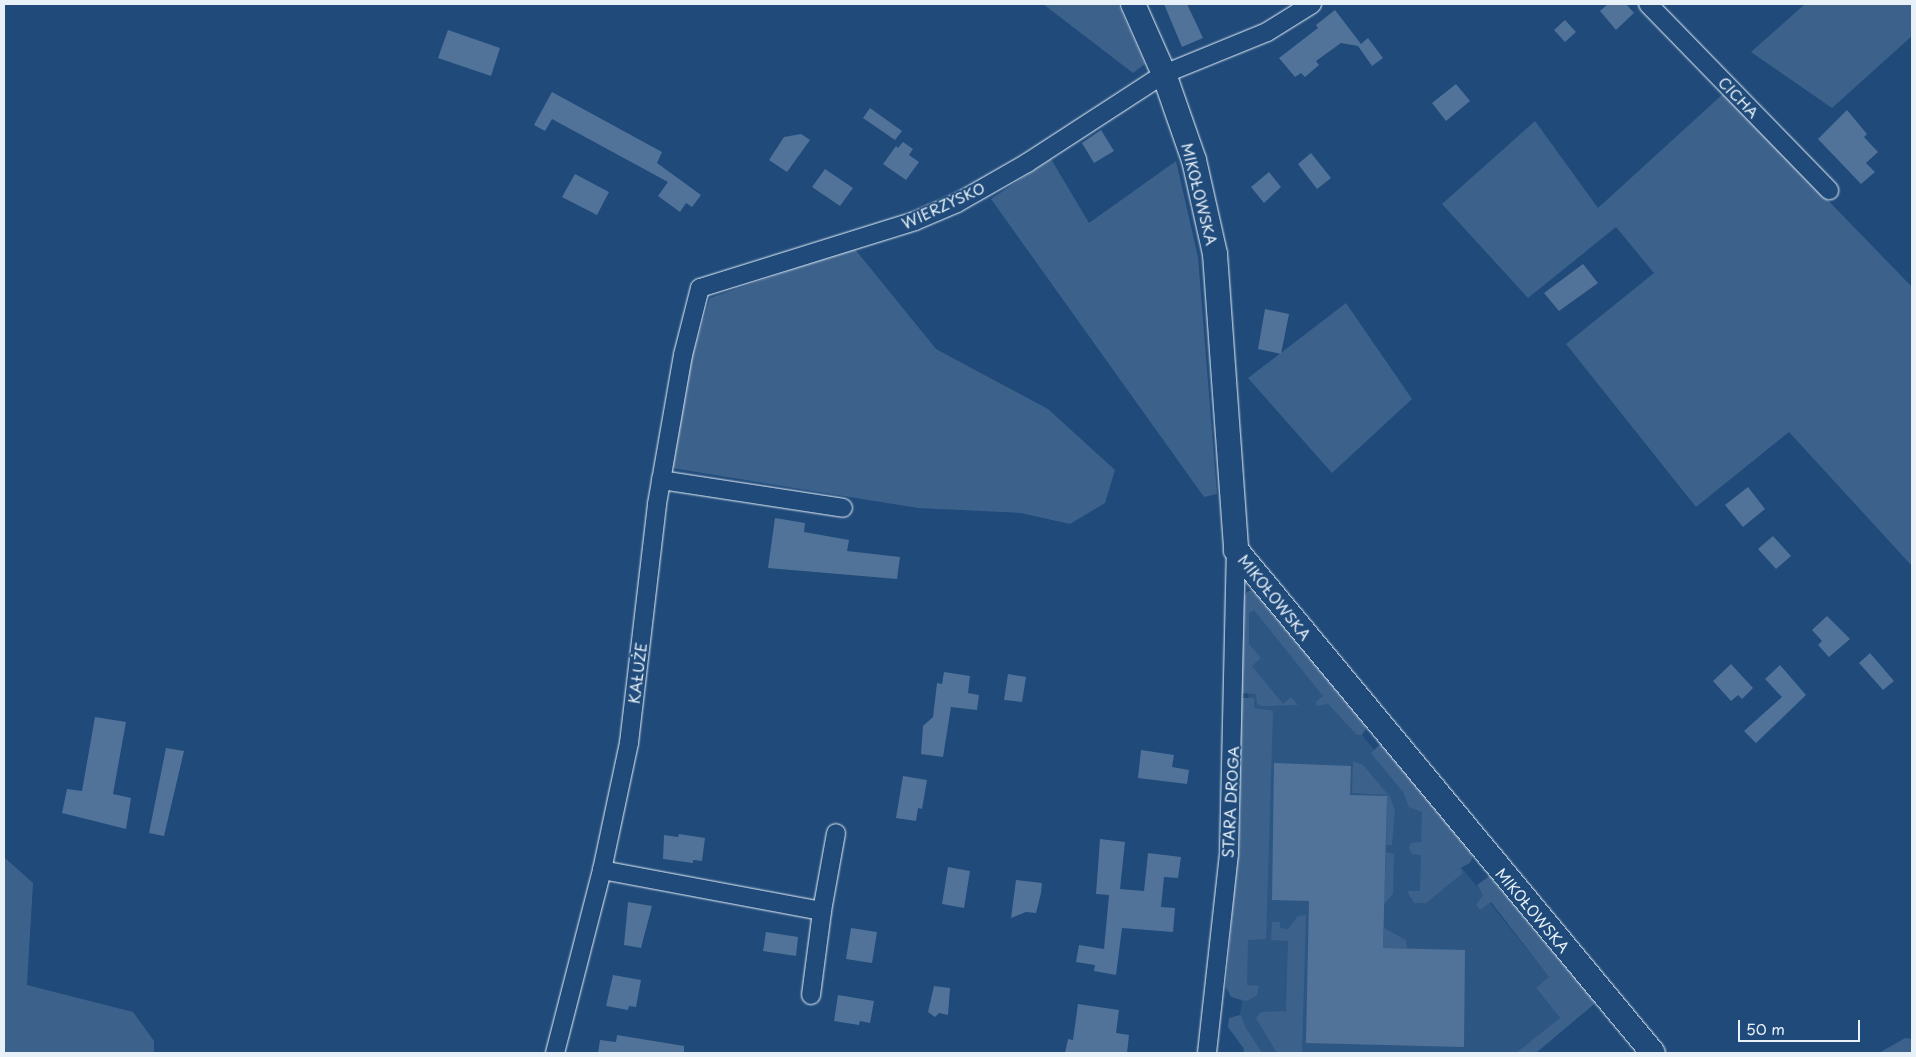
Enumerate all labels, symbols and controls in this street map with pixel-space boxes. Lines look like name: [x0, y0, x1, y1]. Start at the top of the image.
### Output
street label: CICHA: [1715, 73, 1763, 121]
street label: MIKOŁOWSKA: [1179, 141, 1221, 247]
street label: WIERZYSKO: [899, 178, 987, 232]
street label: MIKOŁOWSKA: [1235, 551, 1315, 643]
street label: KAŁUŻE: [624, 641, 650, 705]
street label: STARA DROGA: [1218, 745, 1242, 859]
street label: MIKOŁOWSKA: [1492, 864, 1574, 956]
scale bar: [1741, 1010, 1864, 1042]
text: 50 m: [1746, 1017, 1785, 1040]

